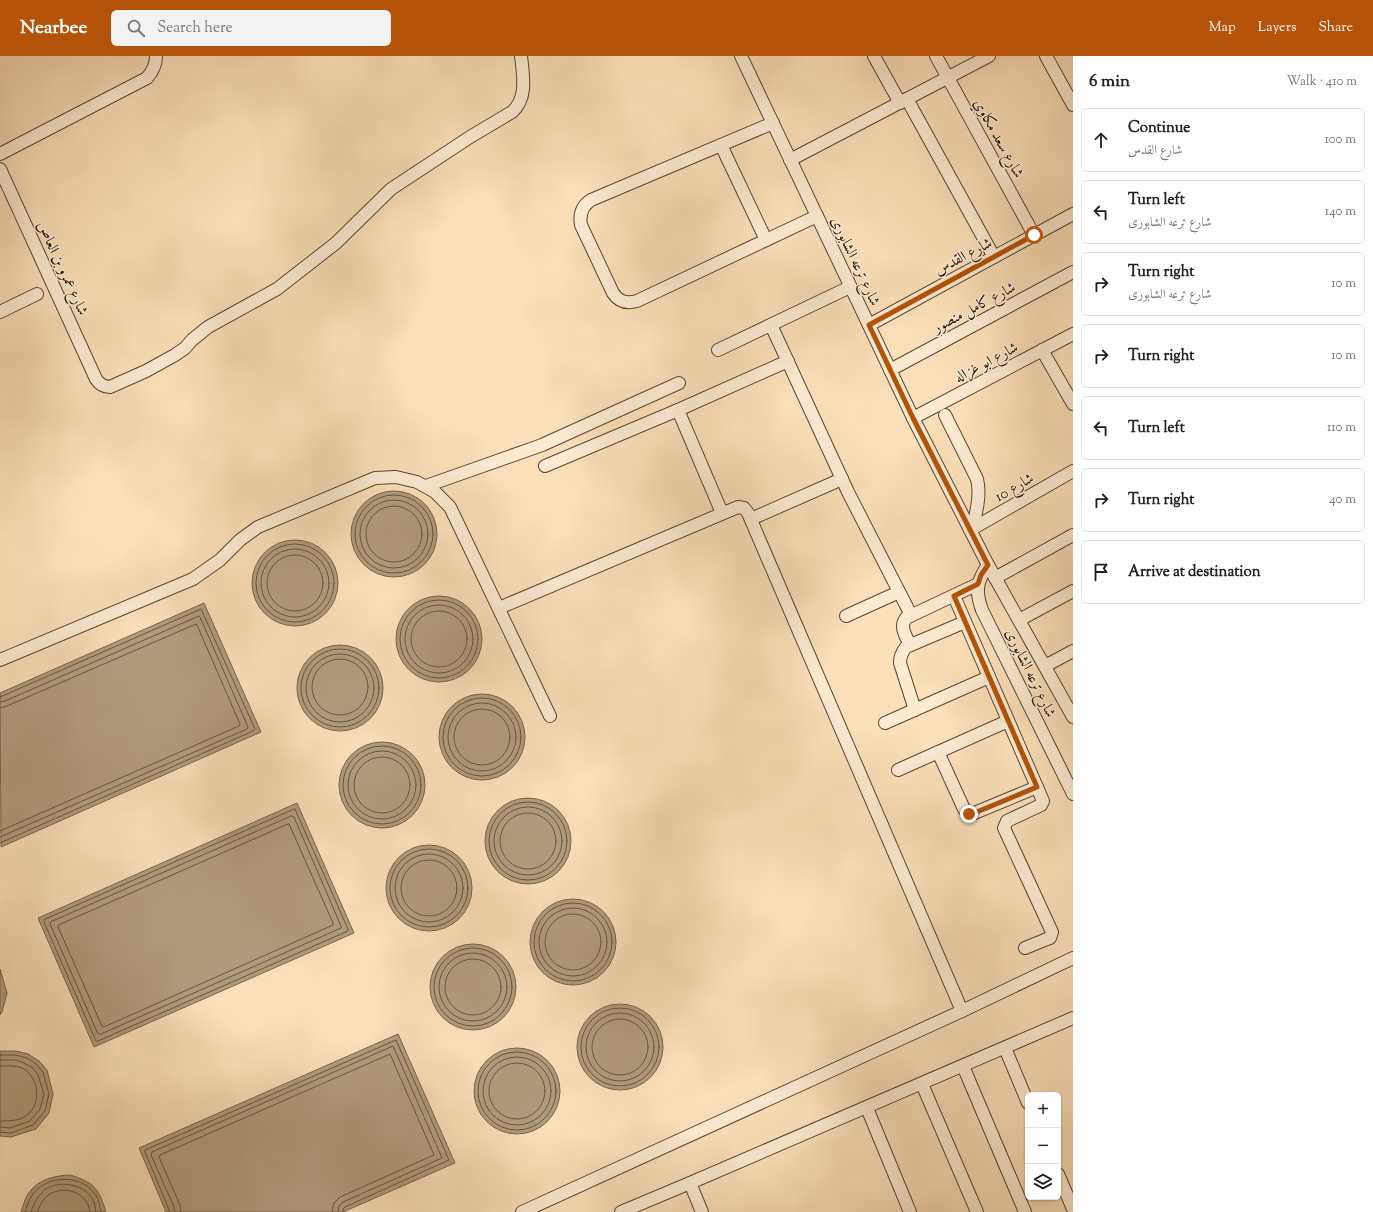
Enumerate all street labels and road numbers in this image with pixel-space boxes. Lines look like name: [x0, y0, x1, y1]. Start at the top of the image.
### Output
street label: شارع سعد مكاوي: [966, 95, 1028, 183]
street label: شارع ترعه الشابورى: [824, 214, 885, 310]
street label: شارع عمرو بن العاص: [30, 218, 93, 320]
street label: شارع القدس: [931, 233, 997, 282]
street label: شارع كامل منصور: [928, 278, 1020, 341]
street label: شارع ابو غزاله: [951, 338, 1023, 390]
street label: شارع 10: [991, 469, 1039, 509]
street label: شارع ترعه الشابورى: [998, 626, 1060, 722]

